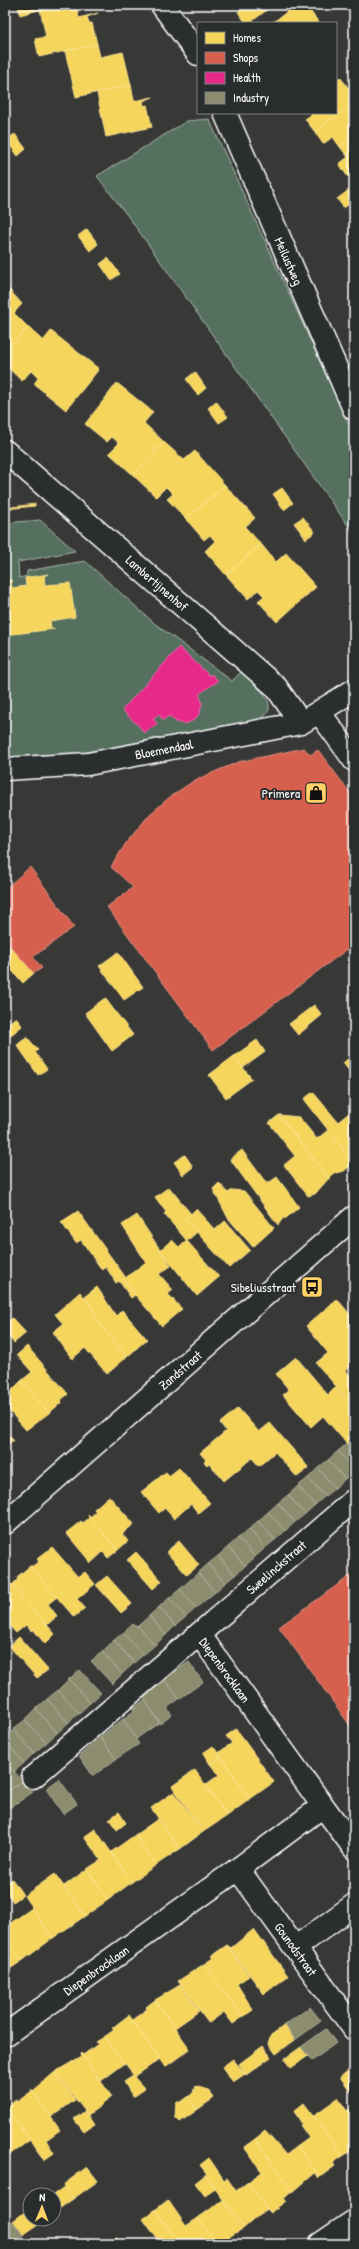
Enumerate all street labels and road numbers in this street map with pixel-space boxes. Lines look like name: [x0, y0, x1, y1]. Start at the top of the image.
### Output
street label: Meilustweg: [270, 234, 308, 288]
street label: Lambertijnenhof: [122, 551, 192, 615]
street label: Bloemendaal: [133, 734, 195, 763]
street label: Zandstraat: [155, 1346, 206, 1394]
street label: Sweelinckstraat: [242, 1536, 310, 1598]
street label: Diepenbrocklaan: [195, 1634, 255, 1706]
street label: Gounodstraat: [270, 1919, 322, 1980]
street label: Diepenbrocklaan: [60, 1941, 133, 1999]

